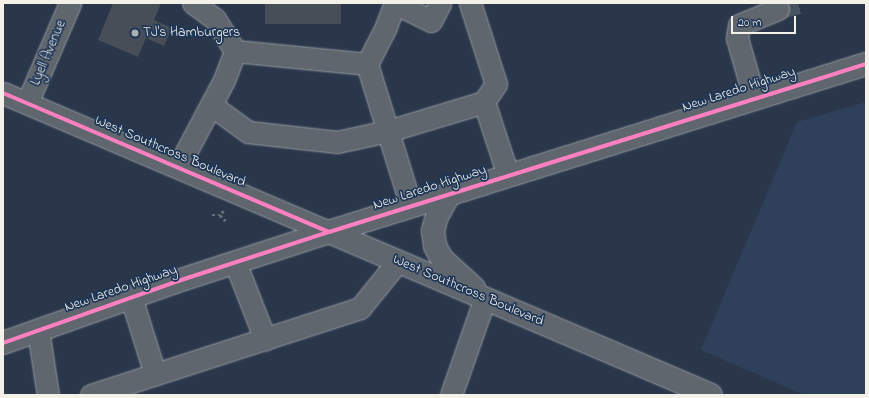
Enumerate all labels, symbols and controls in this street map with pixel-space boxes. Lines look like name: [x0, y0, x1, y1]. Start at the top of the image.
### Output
scale bar: [733, 8, 798, 34]
text: 20 m: [738, 14, 761, 32]
street label: Lyell Avenue: [28, 18, 70, 88]
place label: TJ's Hamburgers: [143, 25, 240, 41]
marker: TJ's Hamburgers: [130, 28, 140, 38]
street label: New Laredo Highway: [680, 64, 798, 116]
street label: West Southcross Boulevard: [92, 113, 248, 191]
street label: New Laredo Highway: [371, 162, 489, 214]
street label: West Southcross Boulevard: [390, 252, 546, 330]
street label: New Laredo Highway: [62, 262, 180, 316]

